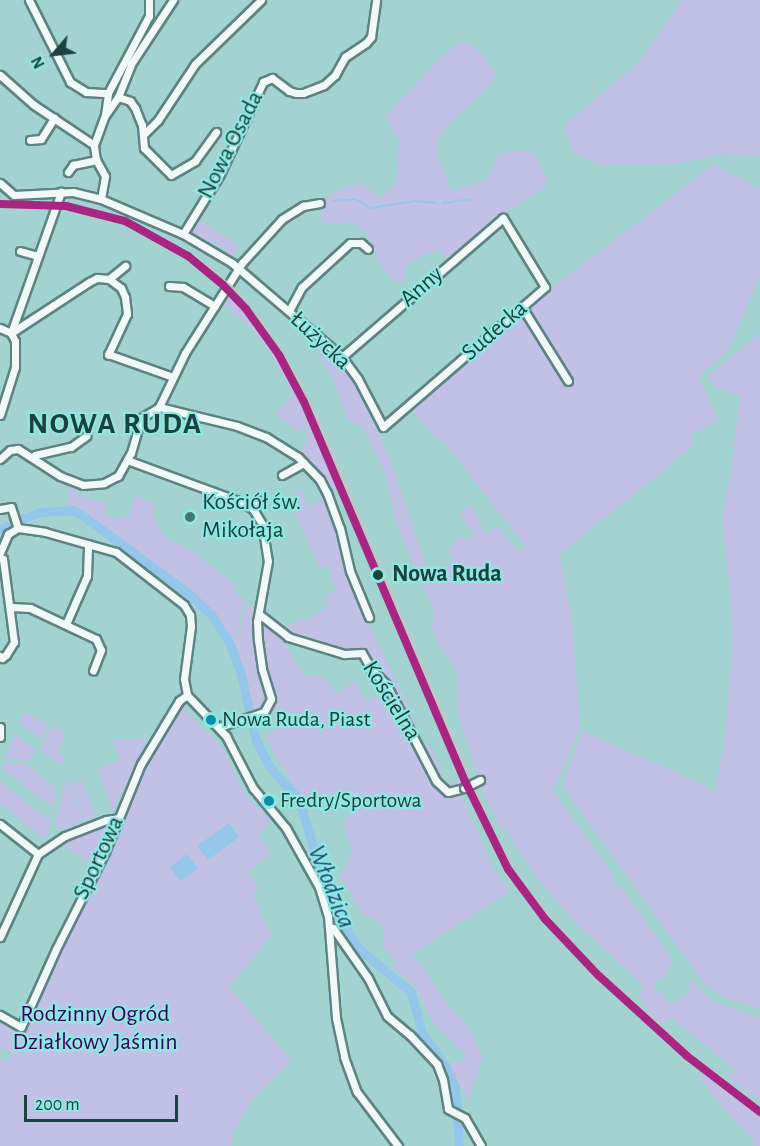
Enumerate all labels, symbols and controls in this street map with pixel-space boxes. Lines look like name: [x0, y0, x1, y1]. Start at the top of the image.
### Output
north arrow: [24, 24, 84, 84]
text: N: [28, 54, 48, 71]
street label: Nowa Osada: [192, 86, 270, 204]
street label: Anny: [394, 260, 450, 314]
street label: Sudecka: [456, 295, 534, 367]
street label: Łużycka: [283, 306, 357, 376]
district label: NOWA RUDA: [28, 406, 202, 442]
place label: Kościół św. Mikołaja: [202, 489, 301, 545]
marker: Kościół św. Mikołaja: [183, 510, 197, 524]
place label: Nowa Ruda: [392, 561, 502, 589]
marker: Nowa Ruda: [369, 566, 387, 584]
street label: Kościelna: [355, 656, 427, 746]
place label: Nowa Ruda, Piast: [222, 707, 371, 733]
marker: Nowa Ruda, Piast: [205, 714, 217, 726]
place label: Fredry/Sportowa: [280, 788, 422, 814]
marker: Fredry/Sportowa: [263, 795, 275, 807]
street label: Sportowa: [67, 812, 131, 904]
water label: Włodzica: [300, 841, 362, 933]
park label: Rodzinny Ogród Działkowy Jaśmin: [12, 1001, 178, 1057]
scale bar: [27, 1083, 182, 1121]
text: 200 m: [35, 1096, 80, 1114]

